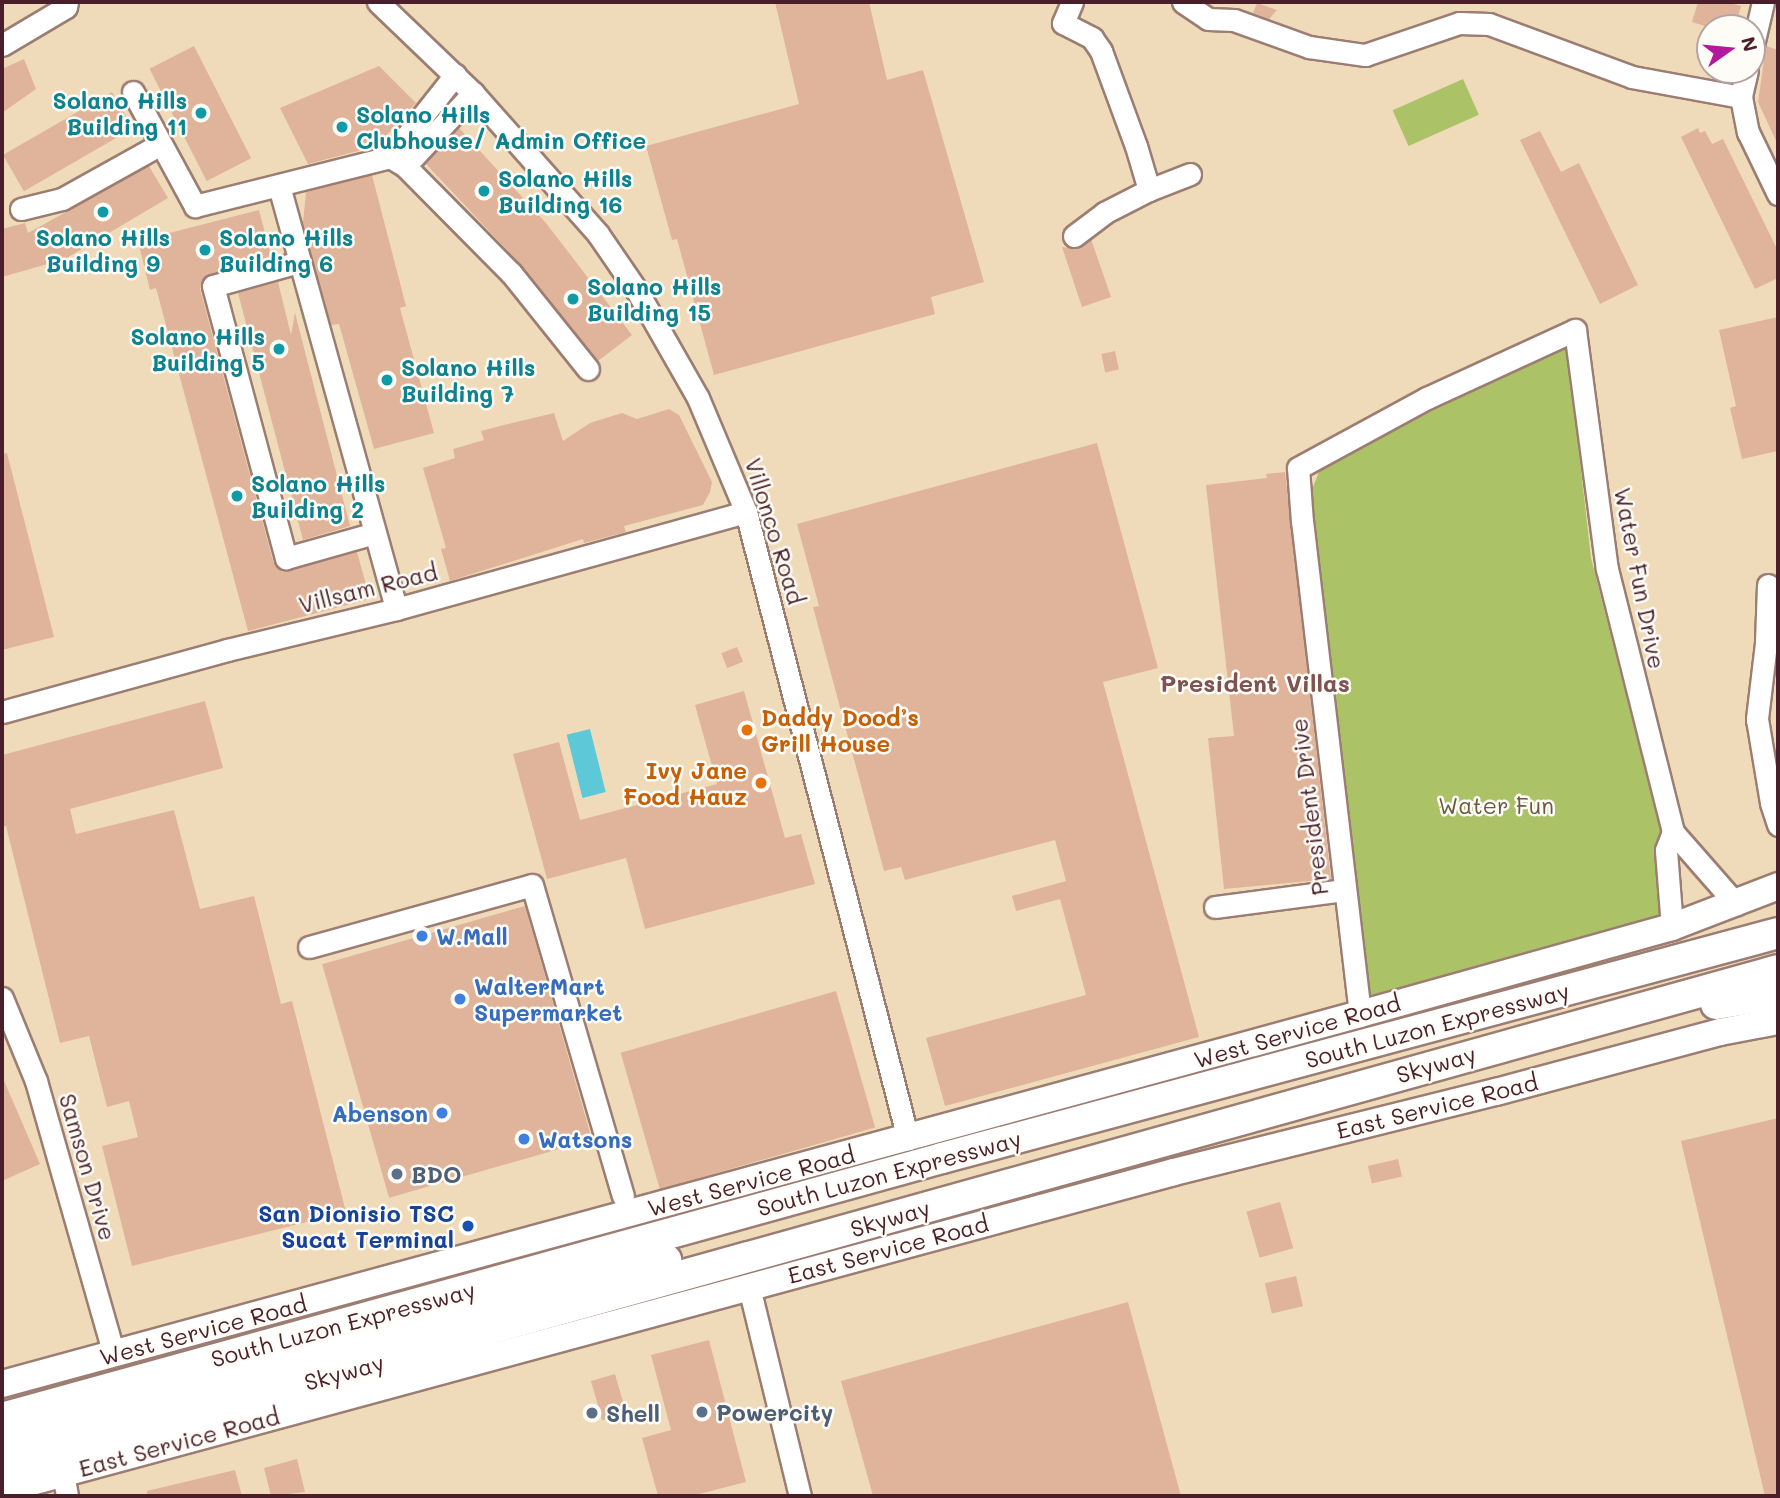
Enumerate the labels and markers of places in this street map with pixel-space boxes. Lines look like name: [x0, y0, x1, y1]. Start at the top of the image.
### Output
place label: Solano Hills Building 11: [53, 86, 187, 140]
place label: Solano Hills Clubhouse/ Admin Office: [356, 100, 646, 154]
marker: Solano Hills Building 11: [193, 105, 209, 121]
marker: Solano Hills Clubhouse/ Admin Office: [334, 119, 350, 135]
place label: Solano Hills Building 16: [498, 164, 632, 218]
marker: Solano Hills Building 16: [476, 183, 492, 199]
marker: Solano Hills Building 9: [95, 204, 111, 220]
place label: Solano Hills Building 9: [36, 223, 170, 277]
place label: Solano Hills Building 6: [219, 223, 353, 277]
marker: Solano Hills Building 6: [197, 242, 213, 258]
place label: Solano Hills Building 15: [587, 272, 721, 326]
marker: Solano Hills Building 15: [565, 291, 581, 307]
place label: Solano Hills Building 5: [131, 322, 265, 376]
marker: Solano Hills Building 5: [271, 341, 287, 357]
place label: Solano Hills Building 7: [401, 353, 535, 407]
marker: Solano Hills Building 7: [379, 372, 395, 388]
place label: Solano Hills Building 2: [251, 469, 385, 523]
marker: Solano Hills Building 2: [229, 488, 245, 504]
place label: Daddy Dood’s Grill House: [761, 703, 919, 757]
marker: Daddy Dood’s Grill House: [739, 722, 755, 738]
place label: Ivy Jane Food Hauz: [623, 756, 747, 810]
marker: Ivy Jane Food Hauz: [753, 775, 769, 791]
place label: W.Mall: [436, 922, 508, 950]
marker: W.Mall: [414, 928, 430, 944]
place label: WalterMart Supermarket: [474, 972, 622, 1026]
marker: WalterMart Supermarket: [452, 991, 468, 1007]
place label: Abenson: [332, 1099, 428, 1127]
marker: Abenson: [434, 1105, 450, 1121]
place label: Watsons: [538, 1125, 632, 1153]
marker: Watsons: [516, 1131, 532, 1147]
place label: BDO: [411, 1160, 462, 1188]
marker: BDO: [389, 1166, 405, 1182]
place label: San Dionisio TSC Sucat Terminal: [258, 1199, 454, 1253]
marker: San Dionisio TSC Sucat Terminal: [460, 1218, 476, 1234]
place label: Powercity: [716, 1398, 833, 1426]
place label: Shell: [606, 1399, 660, 1427]
marker: Powercity: [694, 1404, 710, 1420]
marker: Shell: [584, 1405, 600, 1421]

